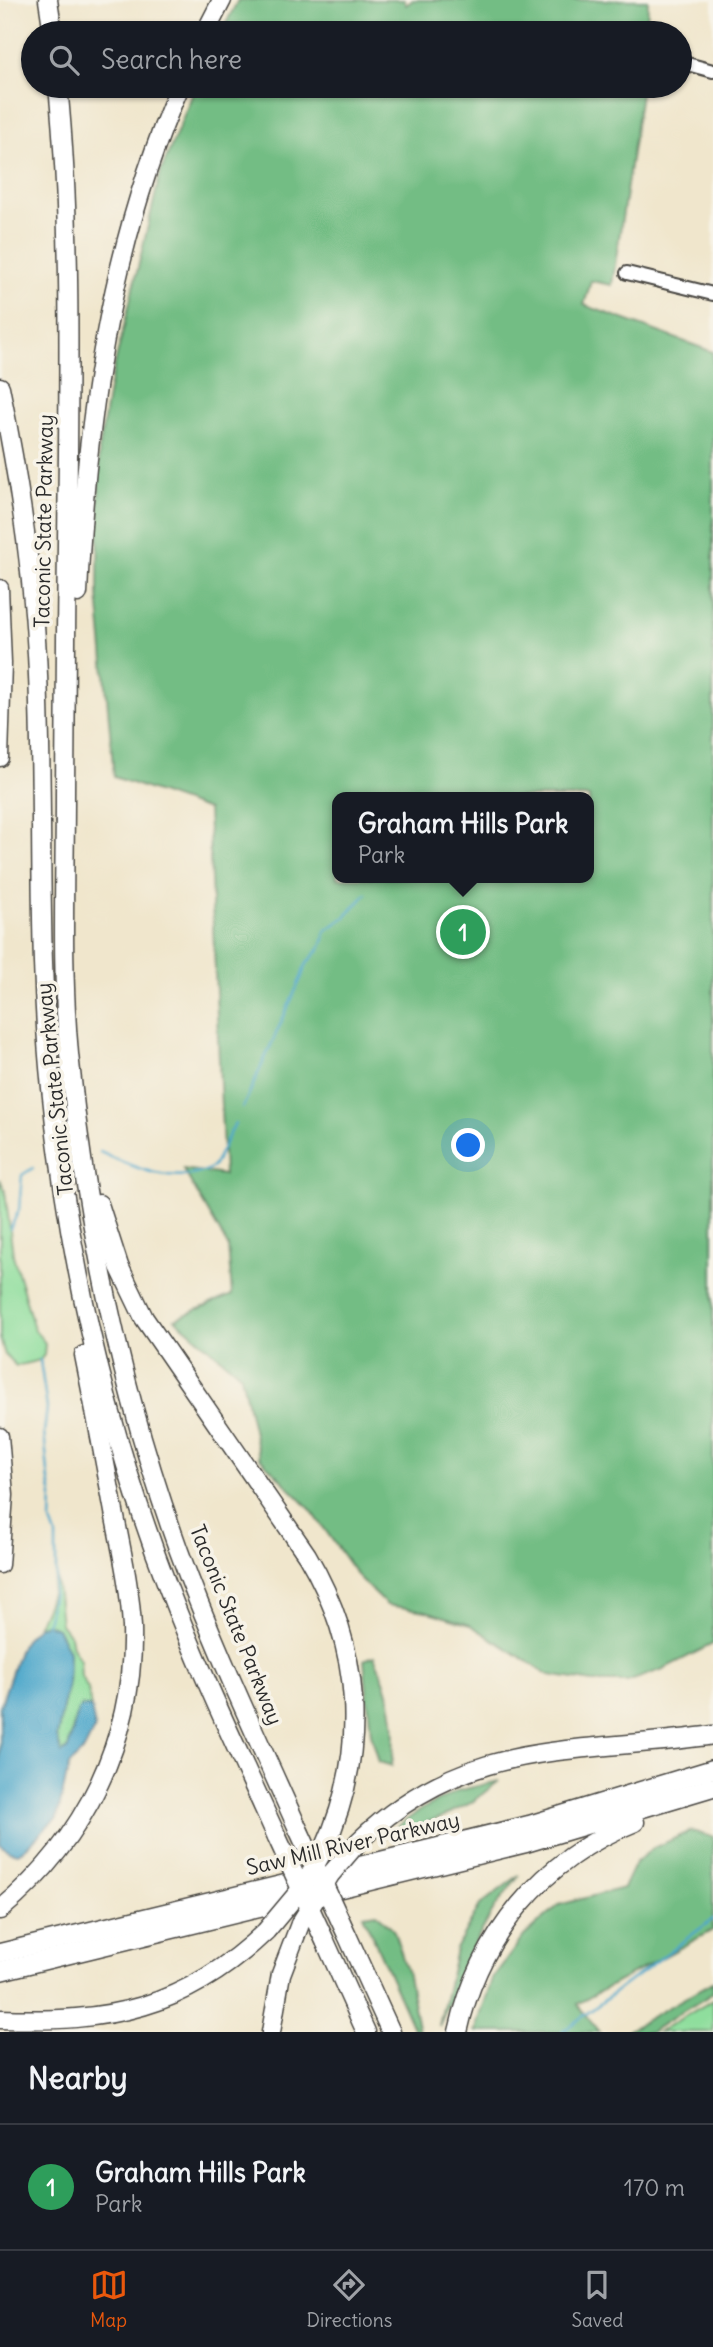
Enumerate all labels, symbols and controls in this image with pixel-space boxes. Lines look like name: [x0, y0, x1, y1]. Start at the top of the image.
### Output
search box: [21, 21, 692, 98]
icon: search: [45, 41, 83, 79]
text: Search here: [101, 43, 242, 76]
street label: Taconic State Parkway: [28, 414, 59, 628]
popup: [332, 792, 594, 883]
text: Graham Hills Park: [358, 807, 568, 840]
text: Park: [358, 840, 405, 869]
pin: 1: [440, 906, 486, 958]
street label: Taconic State Parkway: [30, 981, 79, 1197]
your location: [451, 1128, 485, 1162]
street label: Taconic State Parkway: [184, 1521, 289, 1729]
street label: Saw Mill River Parkway: [244, 1806, 462, 1881]
text: Nearby: [28, 2059, 128, 2097]
text: Graham Hills Park: [95, 2156, 306, 2189]
text: 1: [46, 2173, 56, 2202]
text: 170 m: [624, 2173, 685, 2202]
text: Park: [95, 2189, 143, 2218]
tab: Map: [90, 2266, 128, 2332]
tab: Directions: [307, 2266, 392, 2332]
tab: Saved: [571, 2266, 623, 2332]

